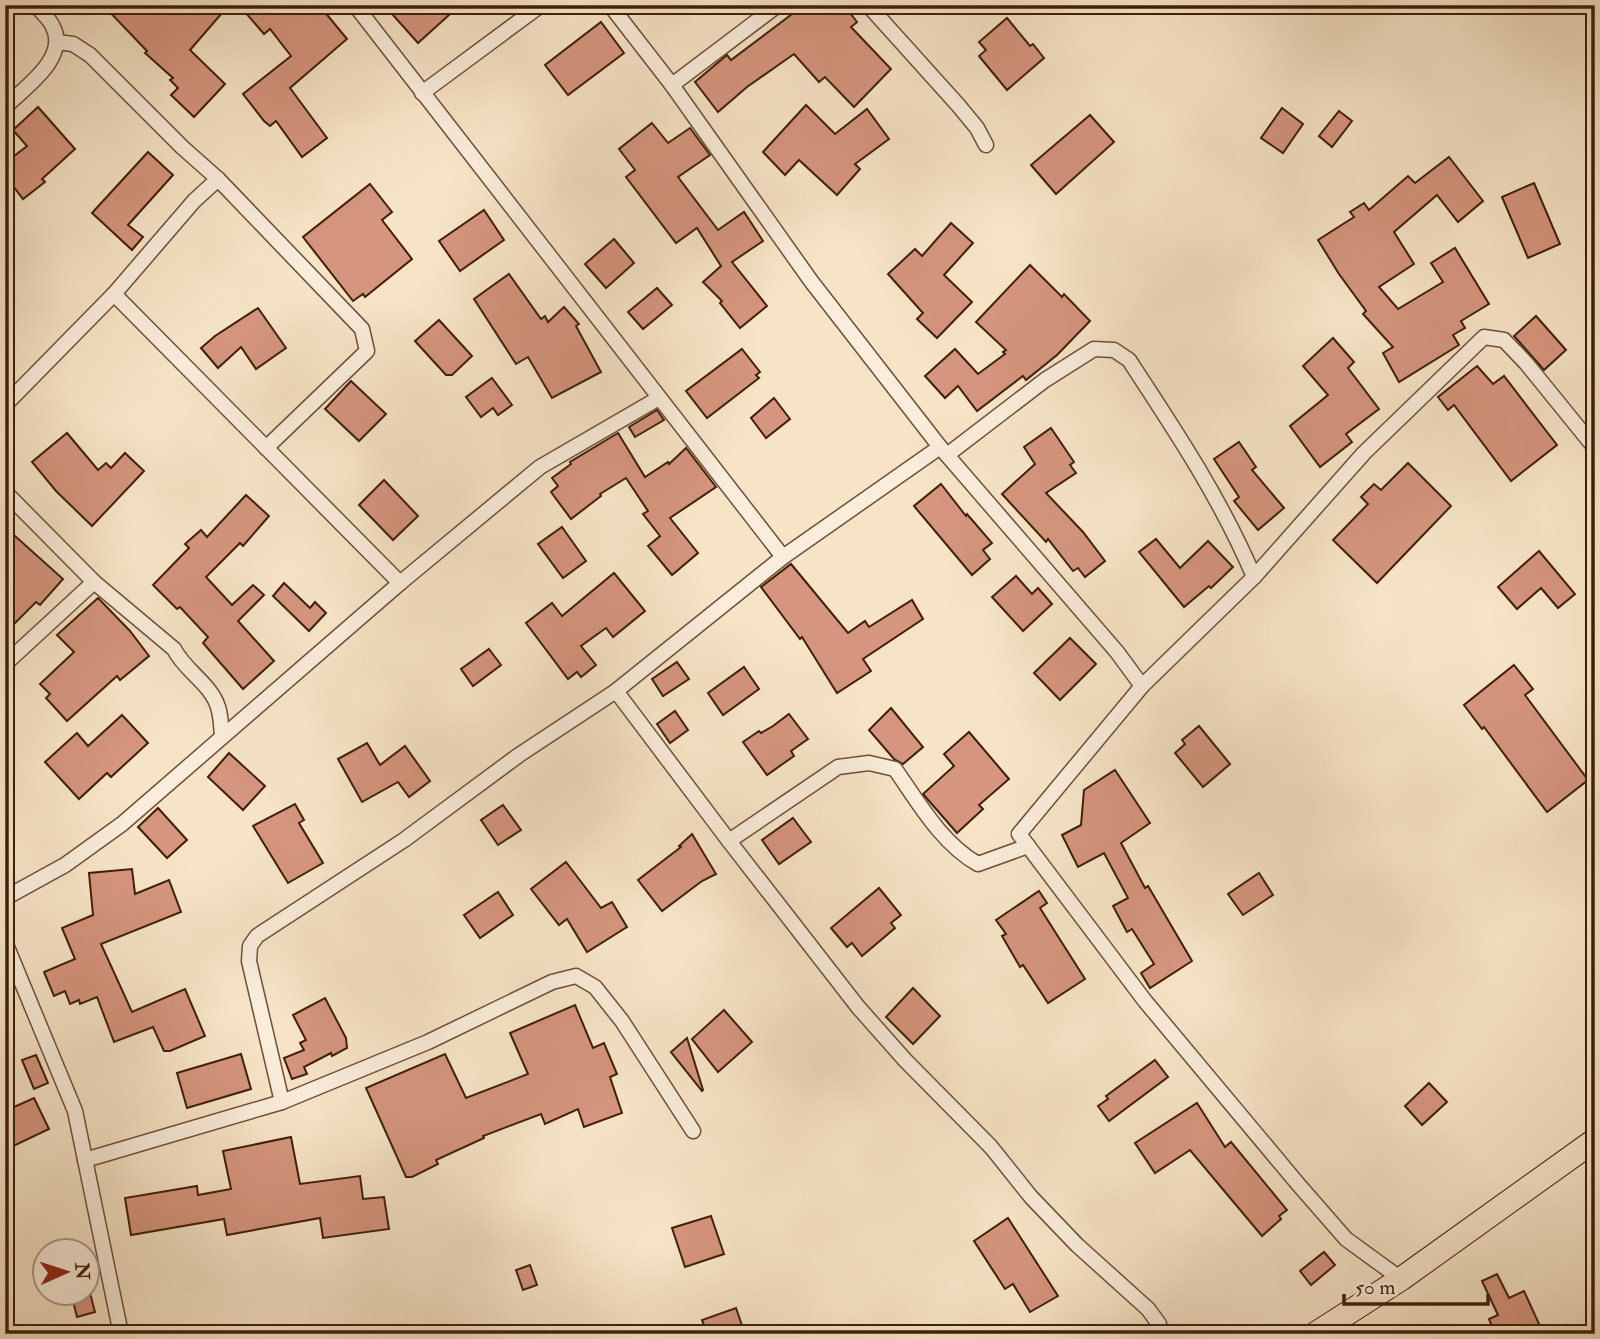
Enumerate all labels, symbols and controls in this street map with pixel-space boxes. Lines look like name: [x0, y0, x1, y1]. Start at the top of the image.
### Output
north arrow: [32, 1238, 102, 1308]
text: N: [69, 1261, 94, 1281]
scale bar: [1344, 1262, 1488, 1306]
text: 50 m: [1355, 1274, 1396, 1301]

